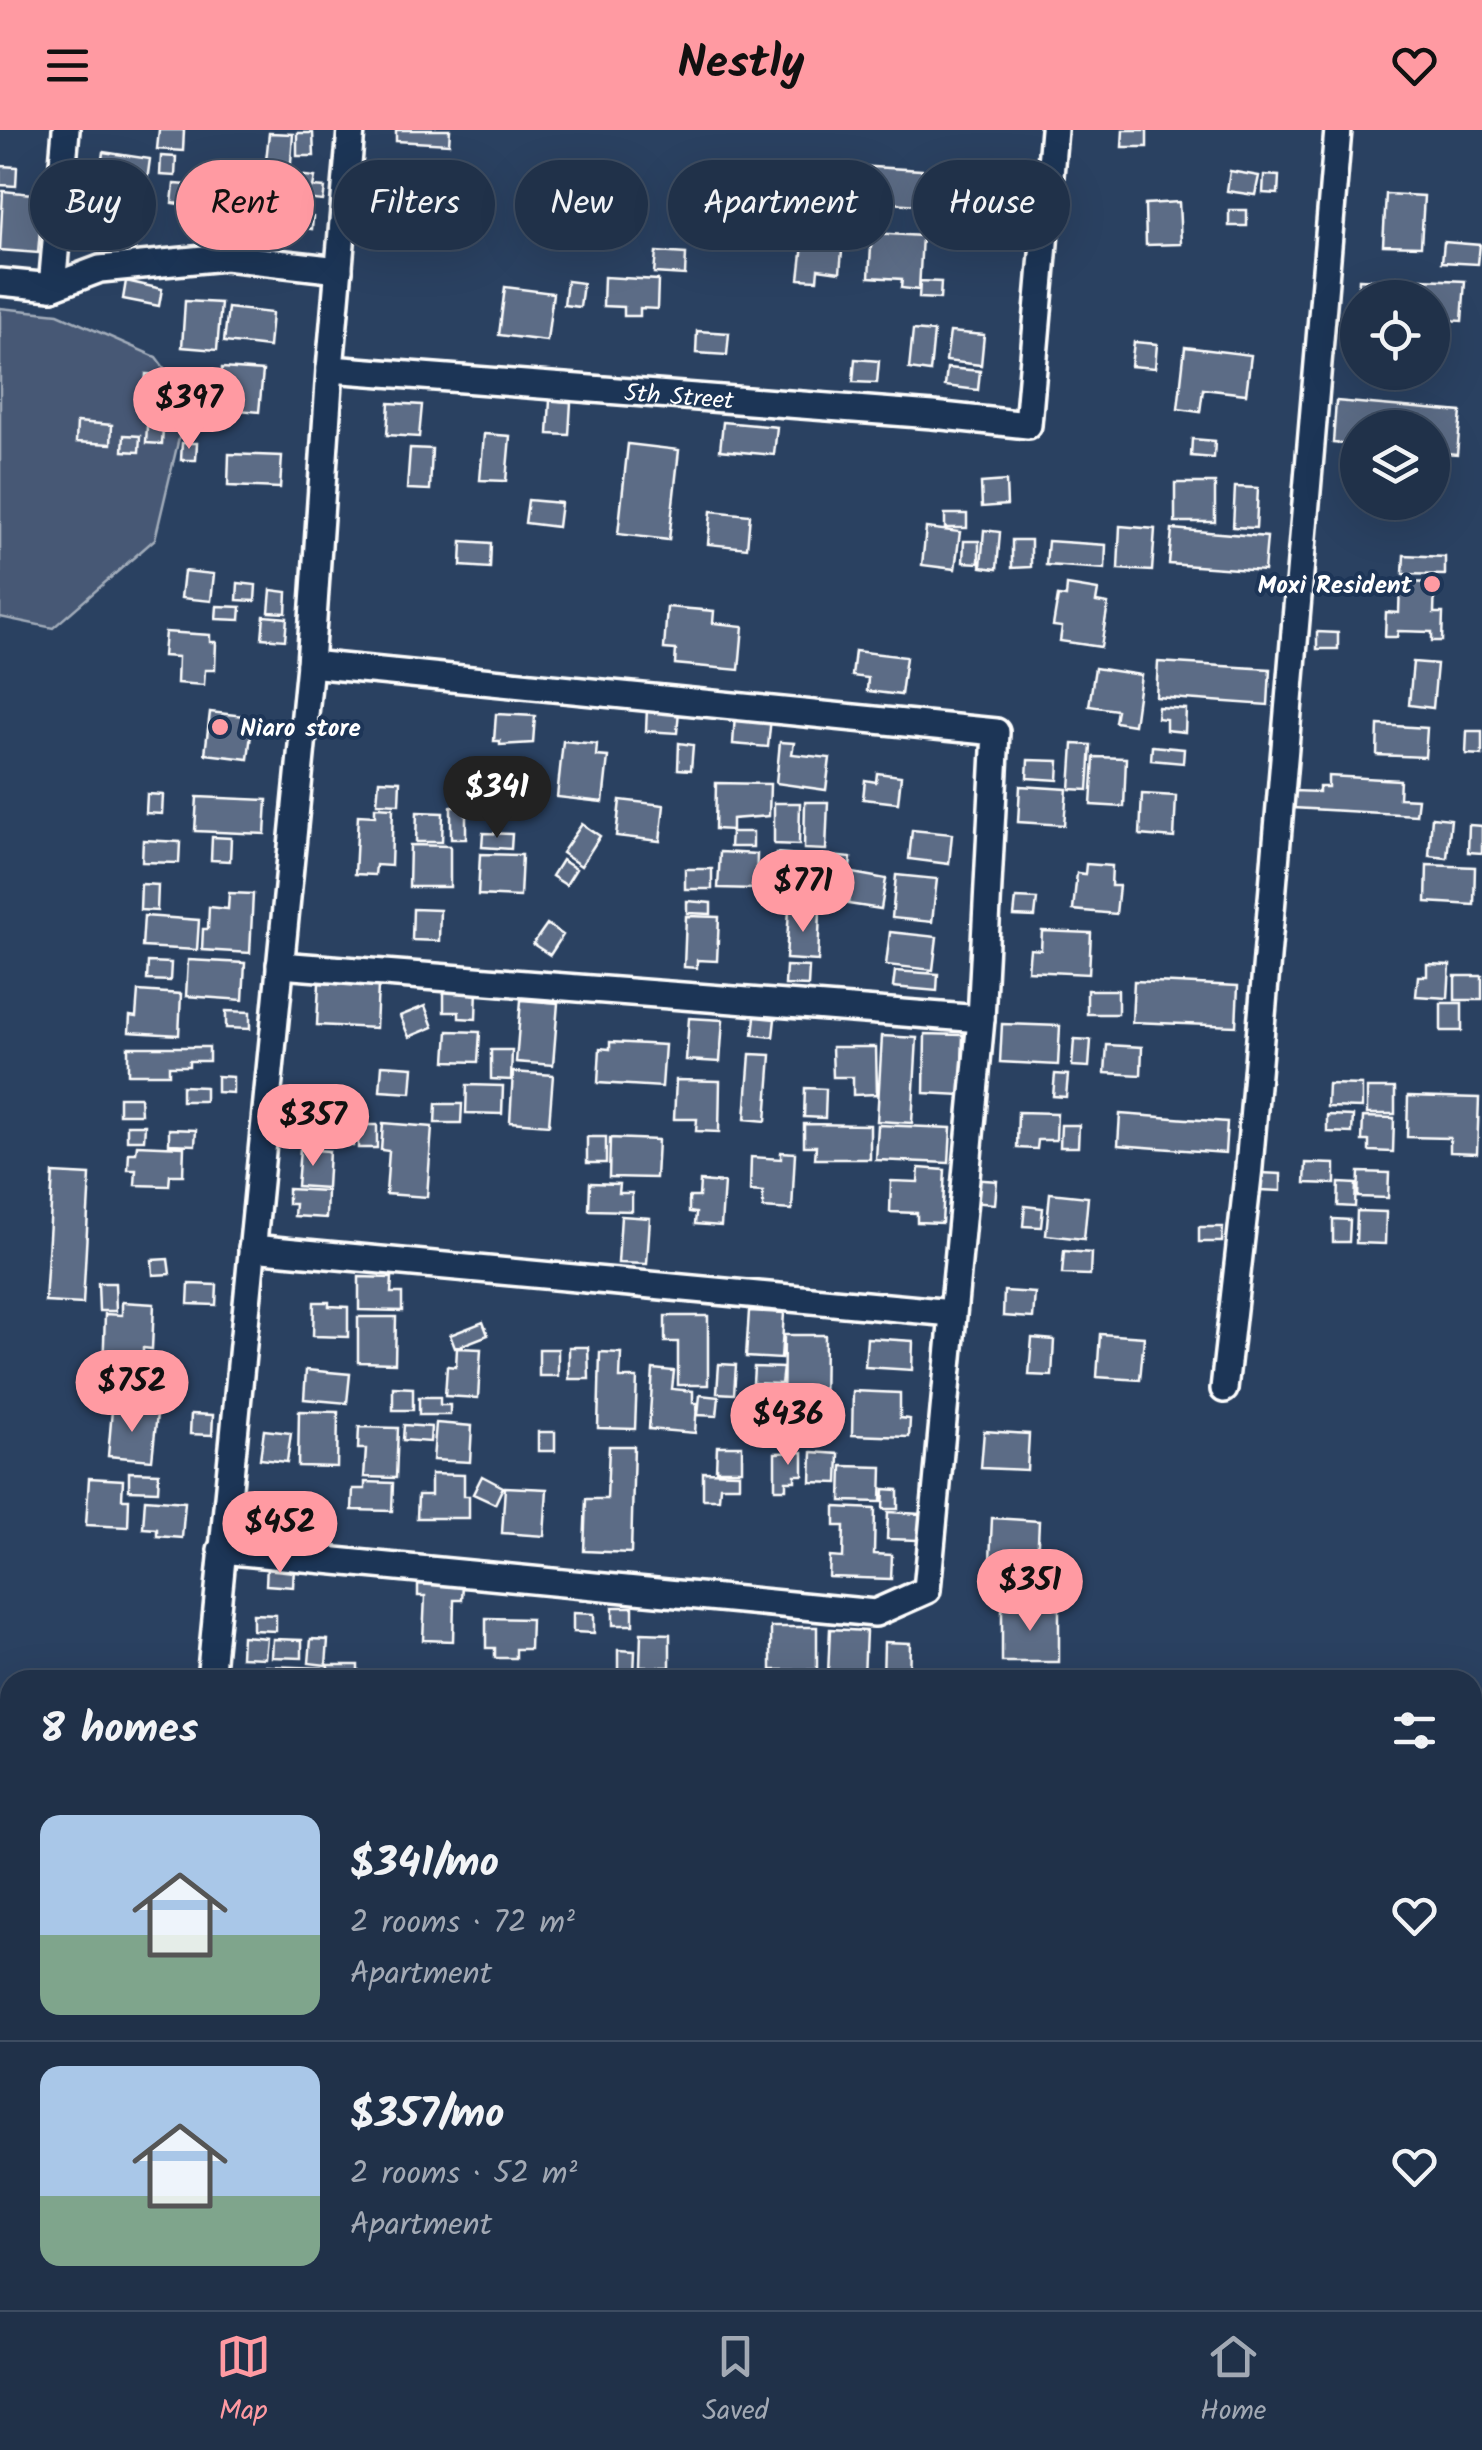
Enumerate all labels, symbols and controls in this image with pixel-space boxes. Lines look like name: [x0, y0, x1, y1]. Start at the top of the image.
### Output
text: Nestly: [677, 29, 805, 101]
icon: menu: [40, 38, 95, 93]
icon: heart: [1387, 38, 1442, 93]
chip: Buy: [30, 160, 156, 250]
chip: Rent: [176, 160, 314, 250]
chip: Filters: [334, 160, 495, 250]
chip: New: [515, 160, 648, 250]
chip: Apartment: [668, 160, 893, 250]
chip: House: [913, 160, 1070, 250]
map controls: [1340, 280, 1450, 520]
button: locate: [1340, 280, 1450, 390]
pin: $397: [130, 367, 248, 452]
street label: 5th Street: [622, 373, 736, 422]
text: $397: [155, 374, 223, 425]
button: layers: [1340, 410, 1450, 520]
place label: Moxi Resident: [1258, 566, 1413, 606]
marker: Moxi Resident: [1421, 573, 1443, 595]
place label: Niaro store: [240, 709, 361, 749]
marker: Niaro store: [209, 716, 231, 738]
pin: $341: [438, 756, 556, 841]
text: $341: [465, 763, 529, 814]
pin: $771: [744, 850, 862, 935]
text: $771: [774, 857, 832, 908]
pin: $357: [254, 1084, 372, 1169]
text: $357: [279, 1091, 347, 1142]
pin: $752: [73, 1350, 191, 1435]
text: $752: [98, 1357, 166, 1408]
pin: $436: [729, 1383, 847, 1468]
text: $436: [752, 1390, 824, 1441]
pin: $452: [221, 1491, 339, 1576]
text: $452: [244, 1498, 316, 1549]
pin: $351: [971, 1549, 1089, 1634]
text: $351: [999, 1556, 1061, 1607]
text: 8 homes: [40, 1697, 198, 1764]
icon: filters: [1387, 1703, 1442, 1758]
text: $341/mo: [350, 1831, 499, 1898]
icon: home: [120, 1855, 240, 1975]
icon: heart: [1387, 1888, 1442, 1943]
text: 2 rooms · 72 m²: [350, 1898, 575, 1949]
text: Apartment: [350, 1949, 492, 2000]
text: $357/mo: [350, 2082, 504, 2149]
icon: home: [120, 2106, 240, 2226]
icon: heart: [1387, 2139, 1442, 2194]
text: 2 rooms · 52 m²: [350, 2149, 577, 2200]
text: Apartment: [350, 2200, 492, 2251]
tab: Map: [216, 2329, 271, 2434]
tab: Saved: [702, 2329, 769, 2434]
tab: Home: [1200, 2329, 1266, 2434]

